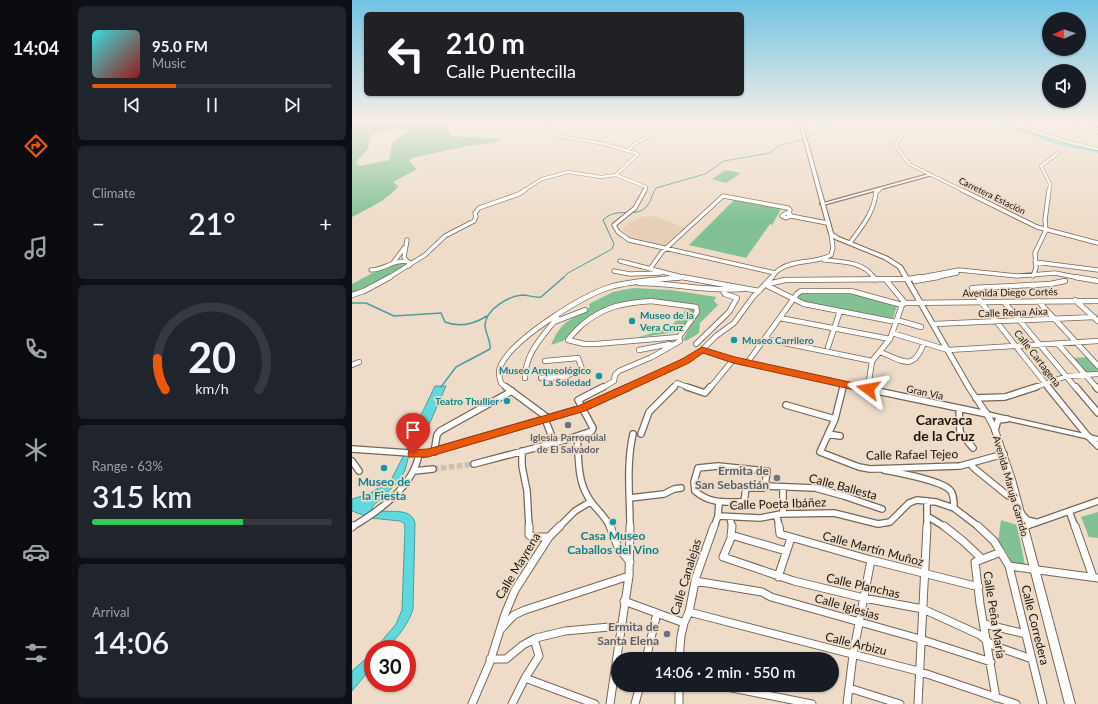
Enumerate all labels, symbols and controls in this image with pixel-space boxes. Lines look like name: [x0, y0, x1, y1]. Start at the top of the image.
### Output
north arrow: [1042, 12, 1086, 56]
map controls: [1042, 12, 1086, 108]
text: 210 m: [446, 26, 525, 60]
icon: left: [380, 28, 432, 80]
text: 14:04: [13, 37, 59, 59]
text: 95.0 FM: [152, 37, 208, 55]
text: Music: [152, 55, 186, 71]
text: Calle Puentecilla: [446, 60, 576, 82]
button: sound: [1042, 64, 1086, 108]
icon: previous: [121, 94, 143, 116]
icon: pause: [201, 94, 223, 116]
icon: next: [281, 94, 303, 116]
icon: directions: [22, 132, 50, 160]
street label: Carretera Estación: [957, 175, 1027, 216]
text: Climate: [92, 185, 135, 201]
text: 21°: [188, 205, 236, 241]
text: −: [92, 210, 105, 237]
text: +: [319, 210, 332, 237]
icon: music: [22, 234, 50, 262]
street label: Avenida Diego Cortés: [962, 285, 1058, 299]
street label: Calle Reina Aixa: [978, 305, 1048, 319]
place label: Museo de la Vera Cruz: [639, 309, 694, 333]
marker: Museo de la Vera Cruz: [627, 316, 637, 326]
street label: Calle Cartagena: [1012, 327, 1064, 389]
text: 20: [188, 332, 236, 382]
place label: Museo Carrilero: [742, 334, 814, 346]
icon: phone: [22, 335, 50, 363]
marker: Museo Carrilero: [729, 335, 739, 345]
place label: Museo Arqueológico La Soledad: [499, 364, 591, 388]
position arrow: [847, 368, 889, 410]
marker: Museo Arqueológico La Soledad: [594, 371, 604, 381]
text: km/h: [195, 380, 229, 397]
street label: Gran Vía: [905, 382, 945, 402]
place label: Teatro Thullier: [435, 395, 499, 407]
marker: Teatro Thullier: [502, 396, 512, 406]
district label: Caravaca de la Cruz: [913, 411, 975, 444]
pin: [396, 413, 430, 454]
icon: arrive: [402, 419, 424, 441]
marker: Iglesia Parroquial de El Salvador: [563, 420, 573, 430]
place label: Iglesia Parroquial de El Salvador: [530, 431, 606, 455]
street label: Avenida Maruja Garrido: [991, 434, 1031, 538]
icon: climate: [22, 436, 50, 464]
street label: Calle Rafael Tejeo: [866, 446, 958, 463]
text: Range · 63%: [92, 458, 163, 474]
marker: Museo de la Fiesta: [379, 463, 389, 473]
place label: Ermita de San Sebastián: [695, 463, 770, 492]
street label: Calle Ballesta: [807, 470, 879, 503]
marker: Ermita de San Sebastián: [772, 473, 782, 483]
place label: Museo de la Fiesta: [358, 474, 411, 503]
text: 315 km: [92, 478, 192, 514]
street label: Calle Poeta Ibáñez: [729, 494, 827, 513]
marker: Casa Museo Caballos del Vino: [608, 517, 618, 527]
place label: Casa Museo Caballos del Vino: [567, 528, 659, 557]
street label: Calle Martín Muñoz: [821, 528, 926, 569]
street label: Calle Mayrena: [492, 530, 543, 602]
street label: Calle Canalejas: [667, 537, 704, 617]
icon: car: [22, 538, 50, 566]
street label: Calle Planchas: [825, 570, 901, 601]
street label: Calle Peña María: [980, 570, 1009, 660]
street label: Calle Corredera: [1018, 583, 1053, 666]
street label: Calle Iglesias: [813, 590, 881, 623]
text: Arrival: [92, 604, 129, 620]
place label: Ermita de Santa Elena: [597, 619, 660, 648]
text: 14:06: [92, 624, 169, 660]
marker: Ermita de Santa Elena: [662, 629, 672, 639]
street label: Calle Arbizu: [824, 629, 888, 658]
icon: filters: [22, 639, 50, 667]
speed limit sign: 30: [364, 640, 416, 692]
text: 14:06 · 2 min · 550 m: [655, 663, 795, 681]

